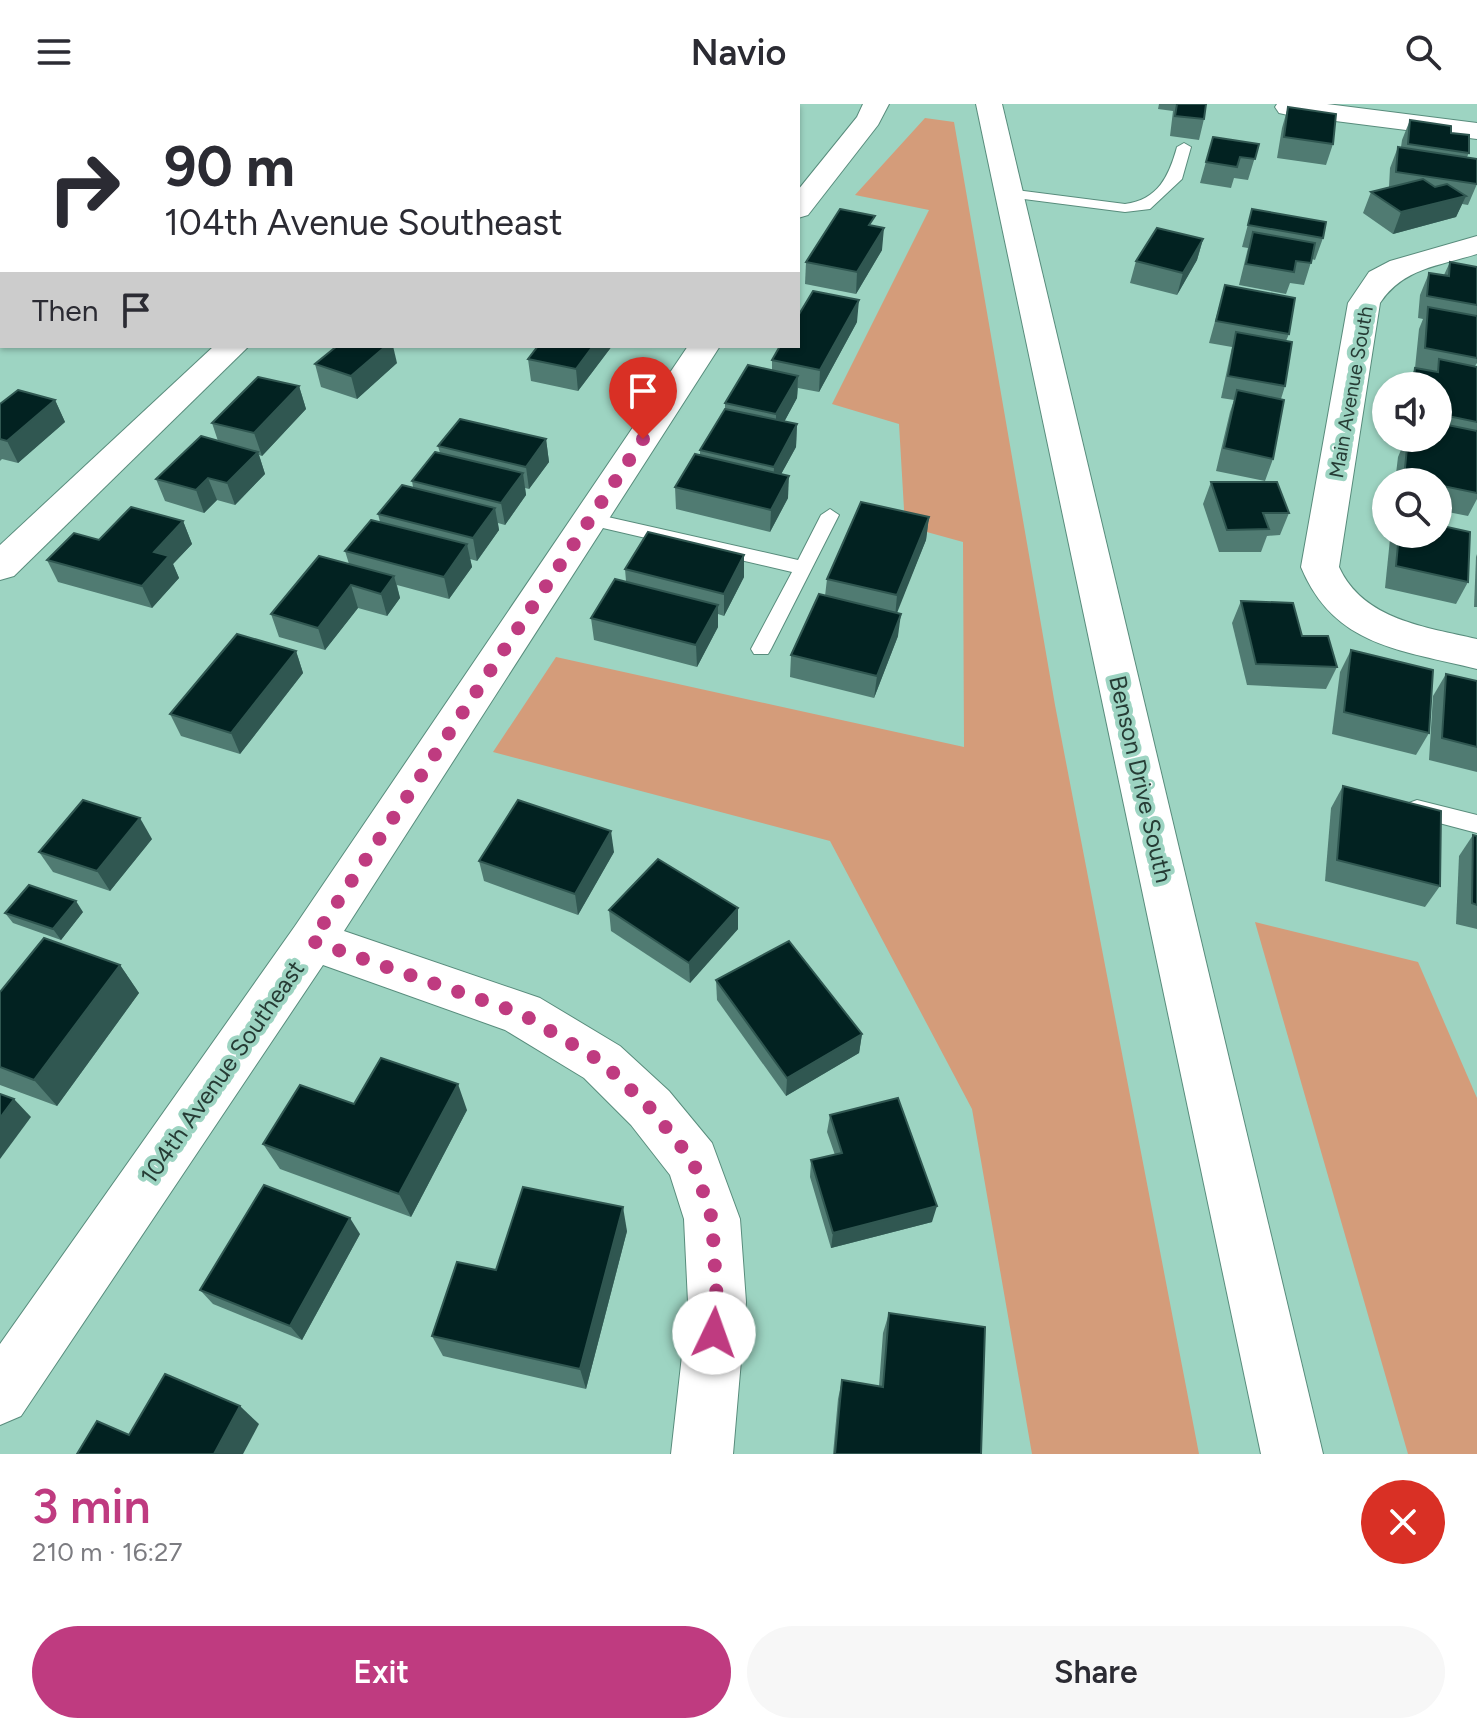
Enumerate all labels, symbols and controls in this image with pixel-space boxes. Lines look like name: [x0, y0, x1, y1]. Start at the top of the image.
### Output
icon: menu: [32, 30, 76, 74]
icon: search: [1401, 30, 1445, 74]
text: Navio: [691, 31, 786, 74]
text: 90 m: [164, 133, 295, 200]
icon: right: [32, 136, 136, 240]
text: 104th Avenue Southeast: [164, 201, 563, 244]
icon: arrive: [114, 288, 158, 332]
text: Then: [32, 292, 98, 329]
street label: Main Avenue South: [1324, 304, 1378, 480]
pin: [609, 357, 677, 439]
icon: arrive: [621, 369, 665, 413]
map controls: [1372, 372, 1452, 548]
button: sound: [1372, 372, 1452, 452]
button: search: [1372, 468, 1452, 548]
street label: Benson Drive South: [1103, 673, 1179, 885]
street label: 104th Avenue Southeast: [134, 955, 310, 1189]
position arrow: [672, 1291, 756, 1375]
text: 3 min: [32, 1477, 151, 1535]
button: close: [1361, 1480, 1445, 1564]
text: 210 m · 16:27: [32, 1536, 182, 1568]
button: Exit: [32, 1626, 731, 1718]
button: Share: [747, 1626, 1445, 1718]

